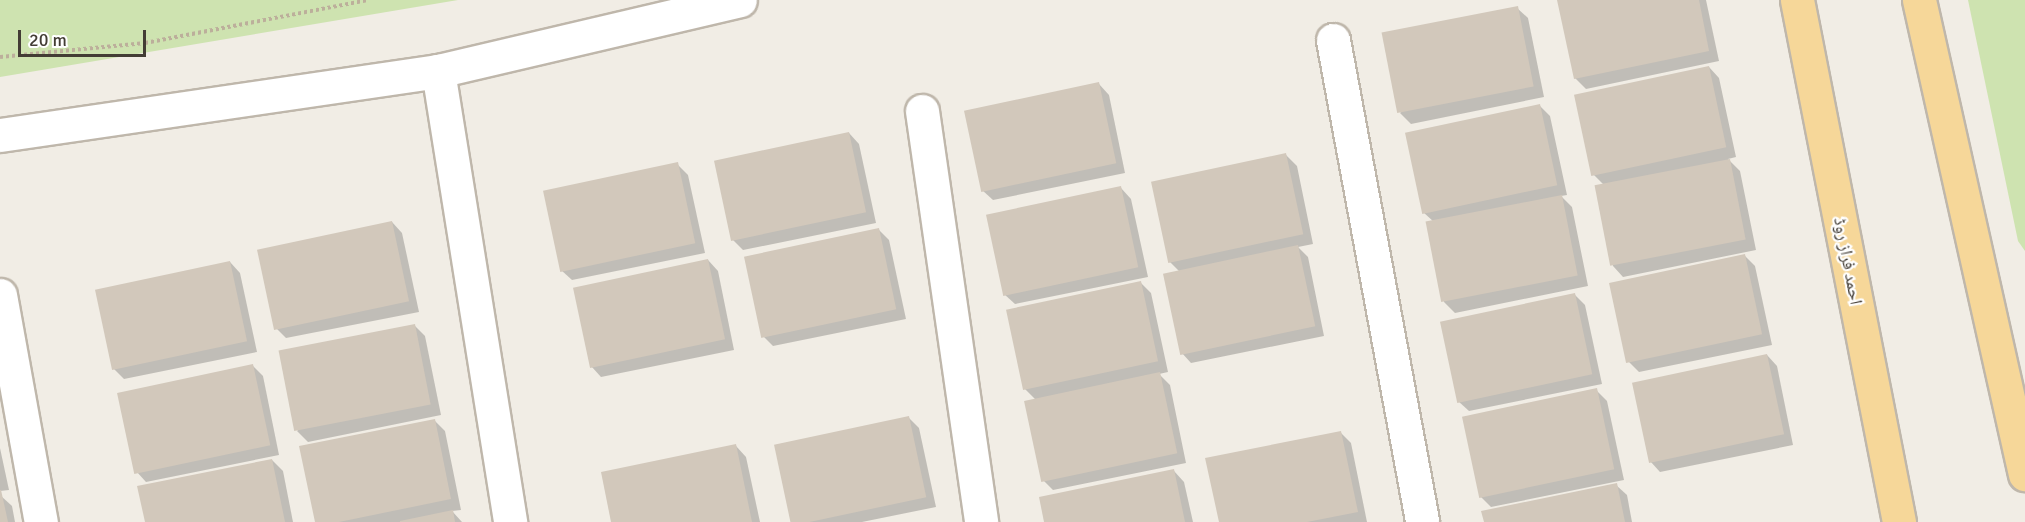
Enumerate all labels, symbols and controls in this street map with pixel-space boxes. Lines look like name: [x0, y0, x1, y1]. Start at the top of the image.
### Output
scale bar: [21, 18, 148, 56]
text: 20 m: [29, 29, 67, 51]
street label: احمد فراز روڈ: [1829, 215, 1867, 307]

